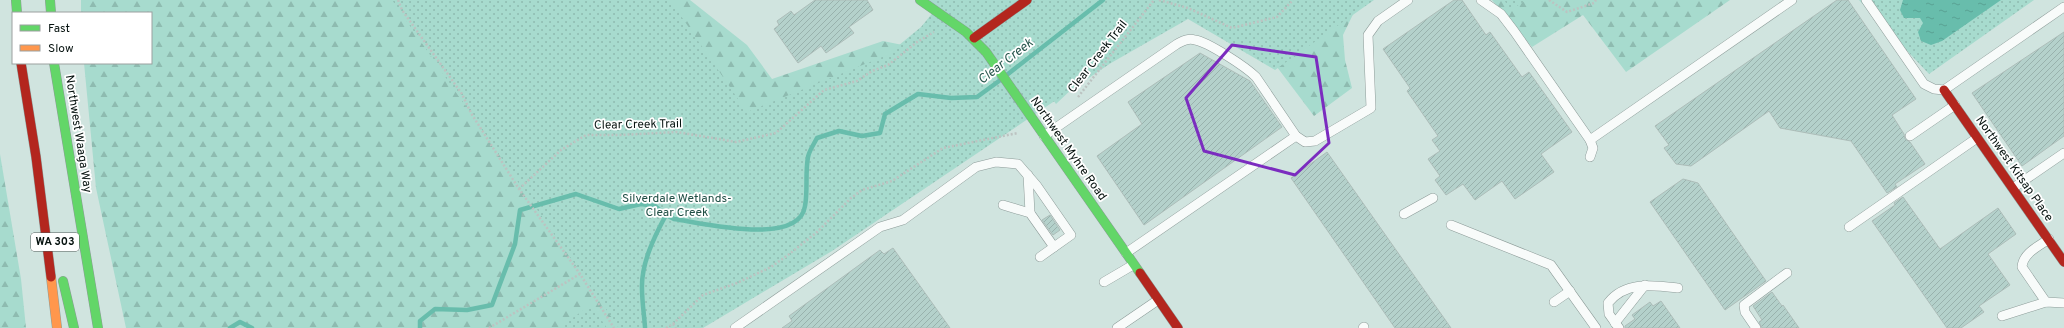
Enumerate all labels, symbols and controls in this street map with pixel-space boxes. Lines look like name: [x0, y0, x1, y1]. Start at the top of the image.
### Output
legend: [12, 12, 152, 64]
street label: Clear Creek Trail: [1065, 17, 1131, 97]
text: Fast: [48, 21, 70, 37]
water label: Clear Creek: [975, 35, 1037, 88]
text: Slow: [48, 41, 74, 57]
street label: Northwest Waaga Way: [61, 74, 95, 194]
street label: Northwest Myhre Road: [1026, 94, 1110, 204]
street label: Northwest Kitsap Place: [1972, 113, 2056, 225]
street label: Clear Creek Trail: [594, 116, 682, 134]
park label: Silverdale Wetlands- Clear Creek: [622, 191, 732, 221]
road number: WA 303: [31, 233, 79, 251]

